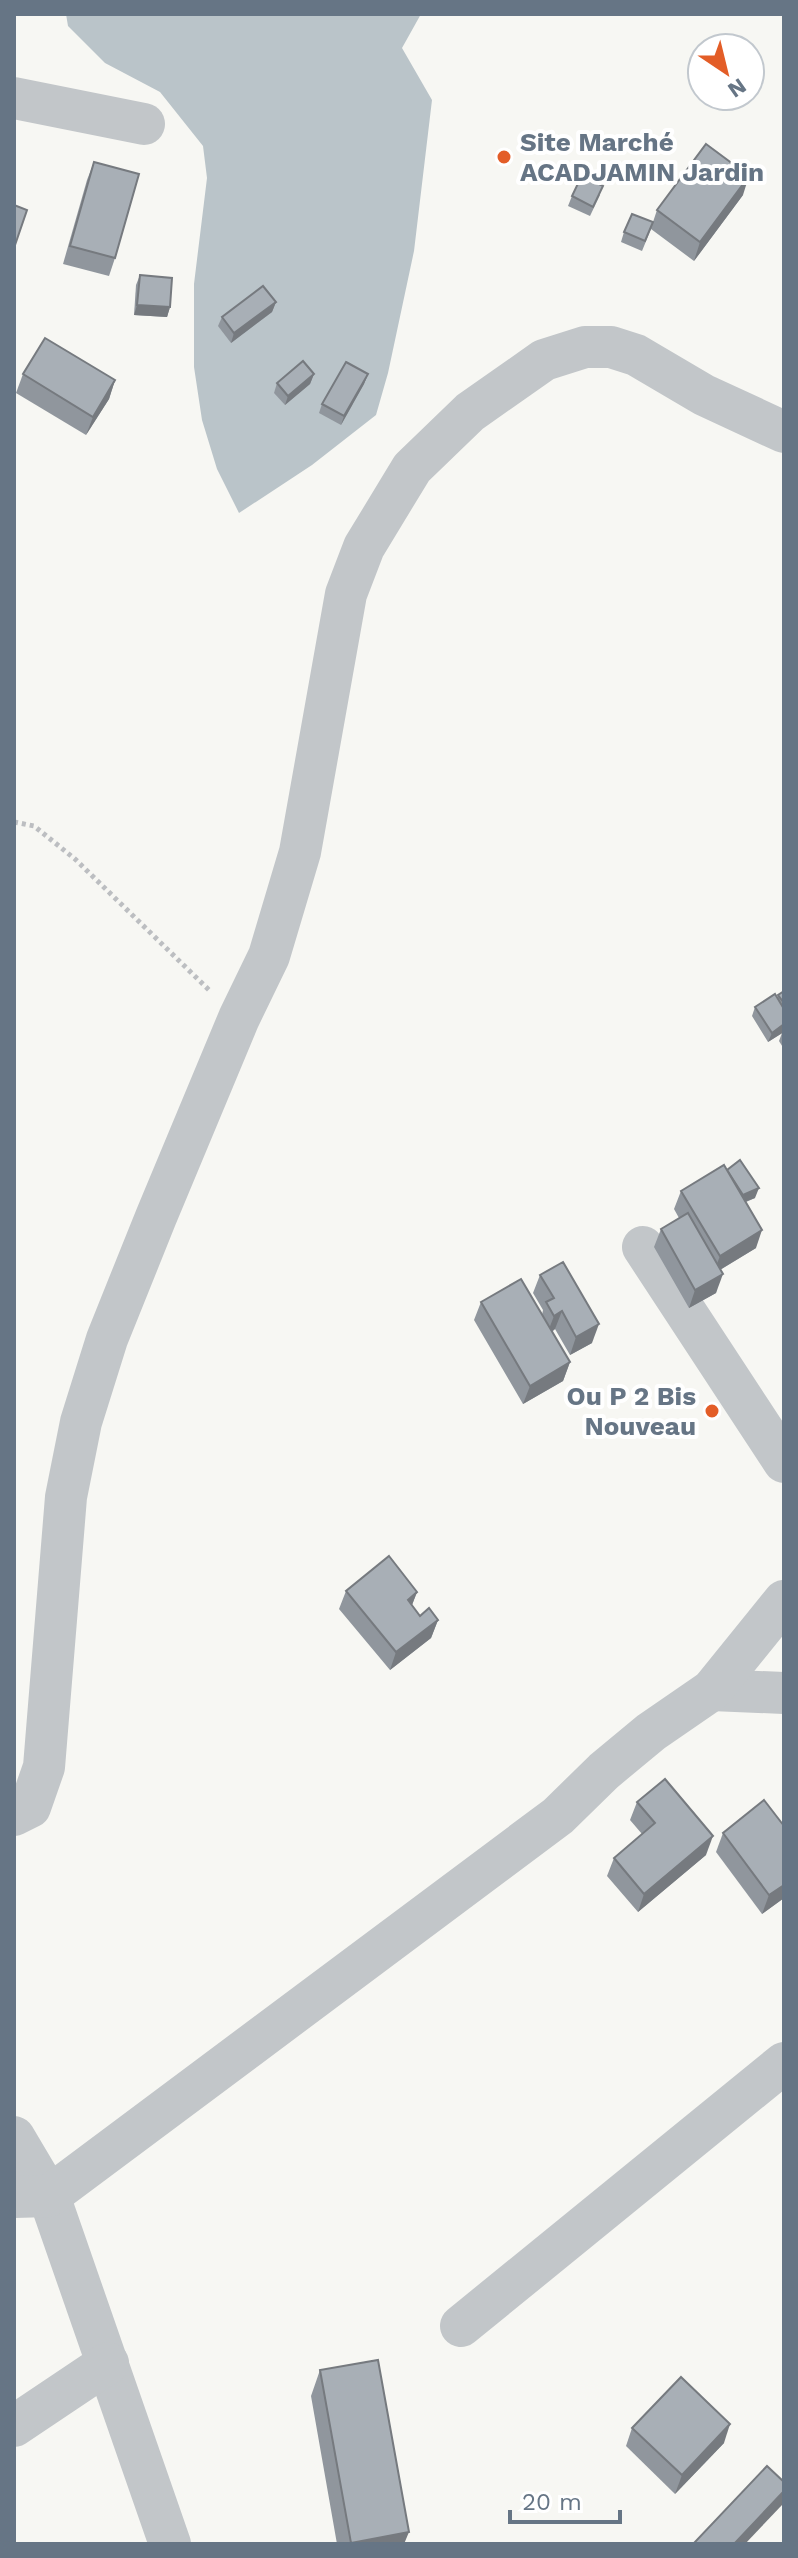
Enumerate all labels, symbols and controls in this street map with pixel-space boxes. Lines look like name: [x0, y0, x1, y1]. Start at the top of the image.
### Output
north arrow: [686, 32, 766, 112]
text: N: [723, 73, 751, 103]
place label: Site Marché ACADJAMIN Jardin: [520, 127, 764, 187]
marker: Site Marché ACADJAMIN Jardin: [495, 148, 513, 166]
place label: Ou P 2 Bis Nouveau: [567, 1381, 696, 1441]
marker: Ou P 2 Bis Nouveau: [703, 1402, 721, 1420]
scale bar: [510, 2474, 620, 2524]
text: 20 m: [522, 2488, 582, 2516]

